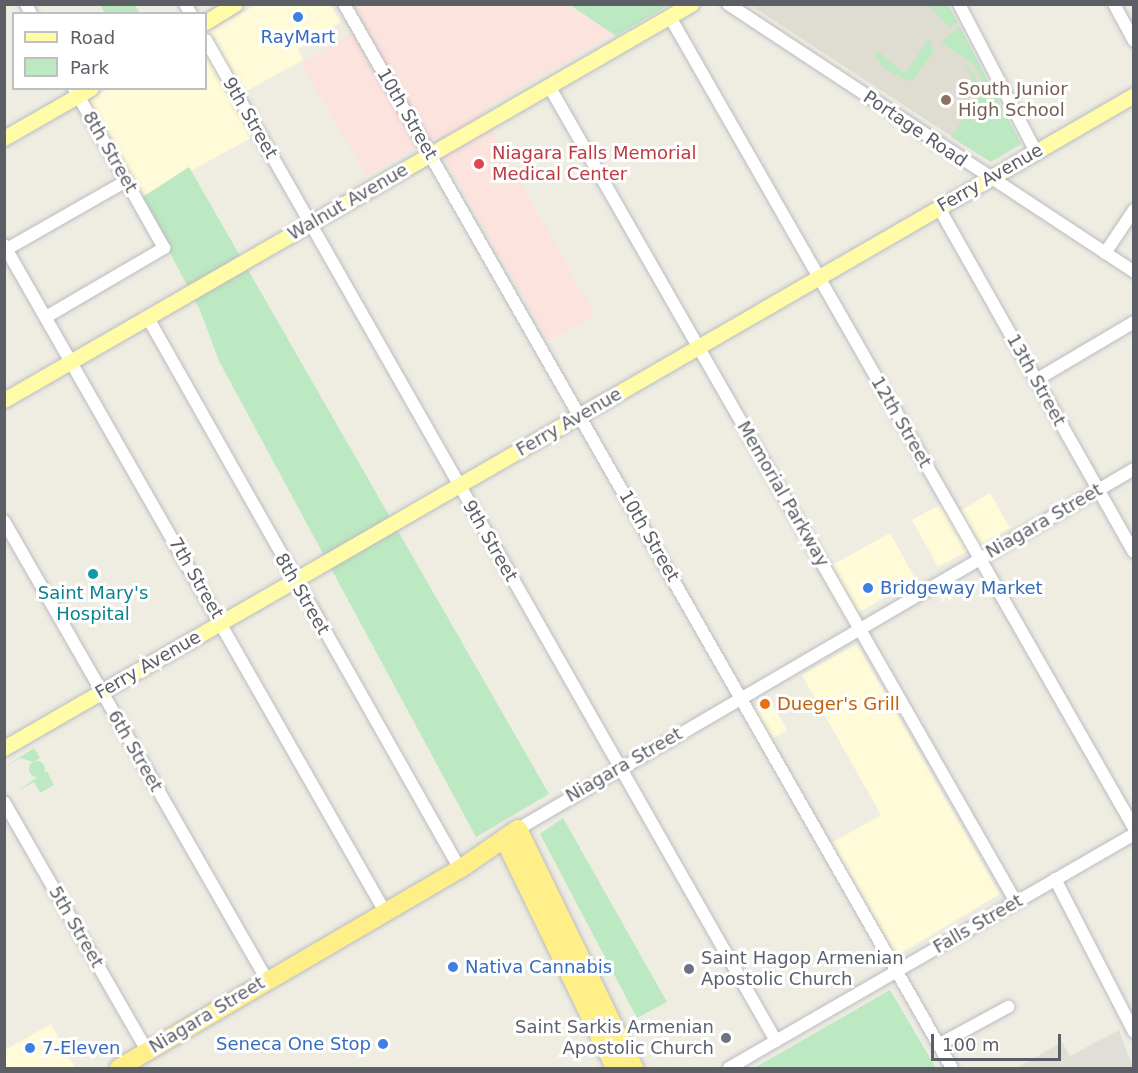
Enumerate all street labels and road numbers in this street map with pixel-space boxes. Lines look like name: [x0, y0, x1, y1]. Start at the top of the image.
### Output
street label: 10th Street: [372, 65, 442, 163]
street label: 9th Street: [218, 73, 282, 163]
street label: Portage Road: [859, 86, 971, 172]
street label: 8th Street: [78, 107, 142, 197]
street label: Ferry Avenue: [933, 139, 1047, 217]
street label: Walnut Avenue: [284, 159, 412, 245]
street label: 13th Street: [1002, 330, 1070, 430]
street label: 12th Street: [866, 373, 936, 471]
street label: Ferry Avenue: [512, 383, 626, 461]
street label: Memorial Parkway: [732, 417, 834, 571]
street label: Niagara Street: [982, 479, 1106, 563]
street label: 10th Street: [614, 487, 684, 585]
street label: 9th Street: [458, 496, 522, 586]
street label: 7th Street: [164, 533, 228, 623]
street label: 8th Street: [270, 549, 334, 639]
street label: Ferry Avenue: [91, 626, 205, 704]
street label: 6th Street: [103, 706, 167, 796]
street label: Niagara Street: [562, 723, 686, 807]
street label: 5th Street: [44, 882, 108, 972]
street label: Falls Street: [930, 890, 1026, 958]
street label: Niagara Street: [145, 972, 269, 1058]

